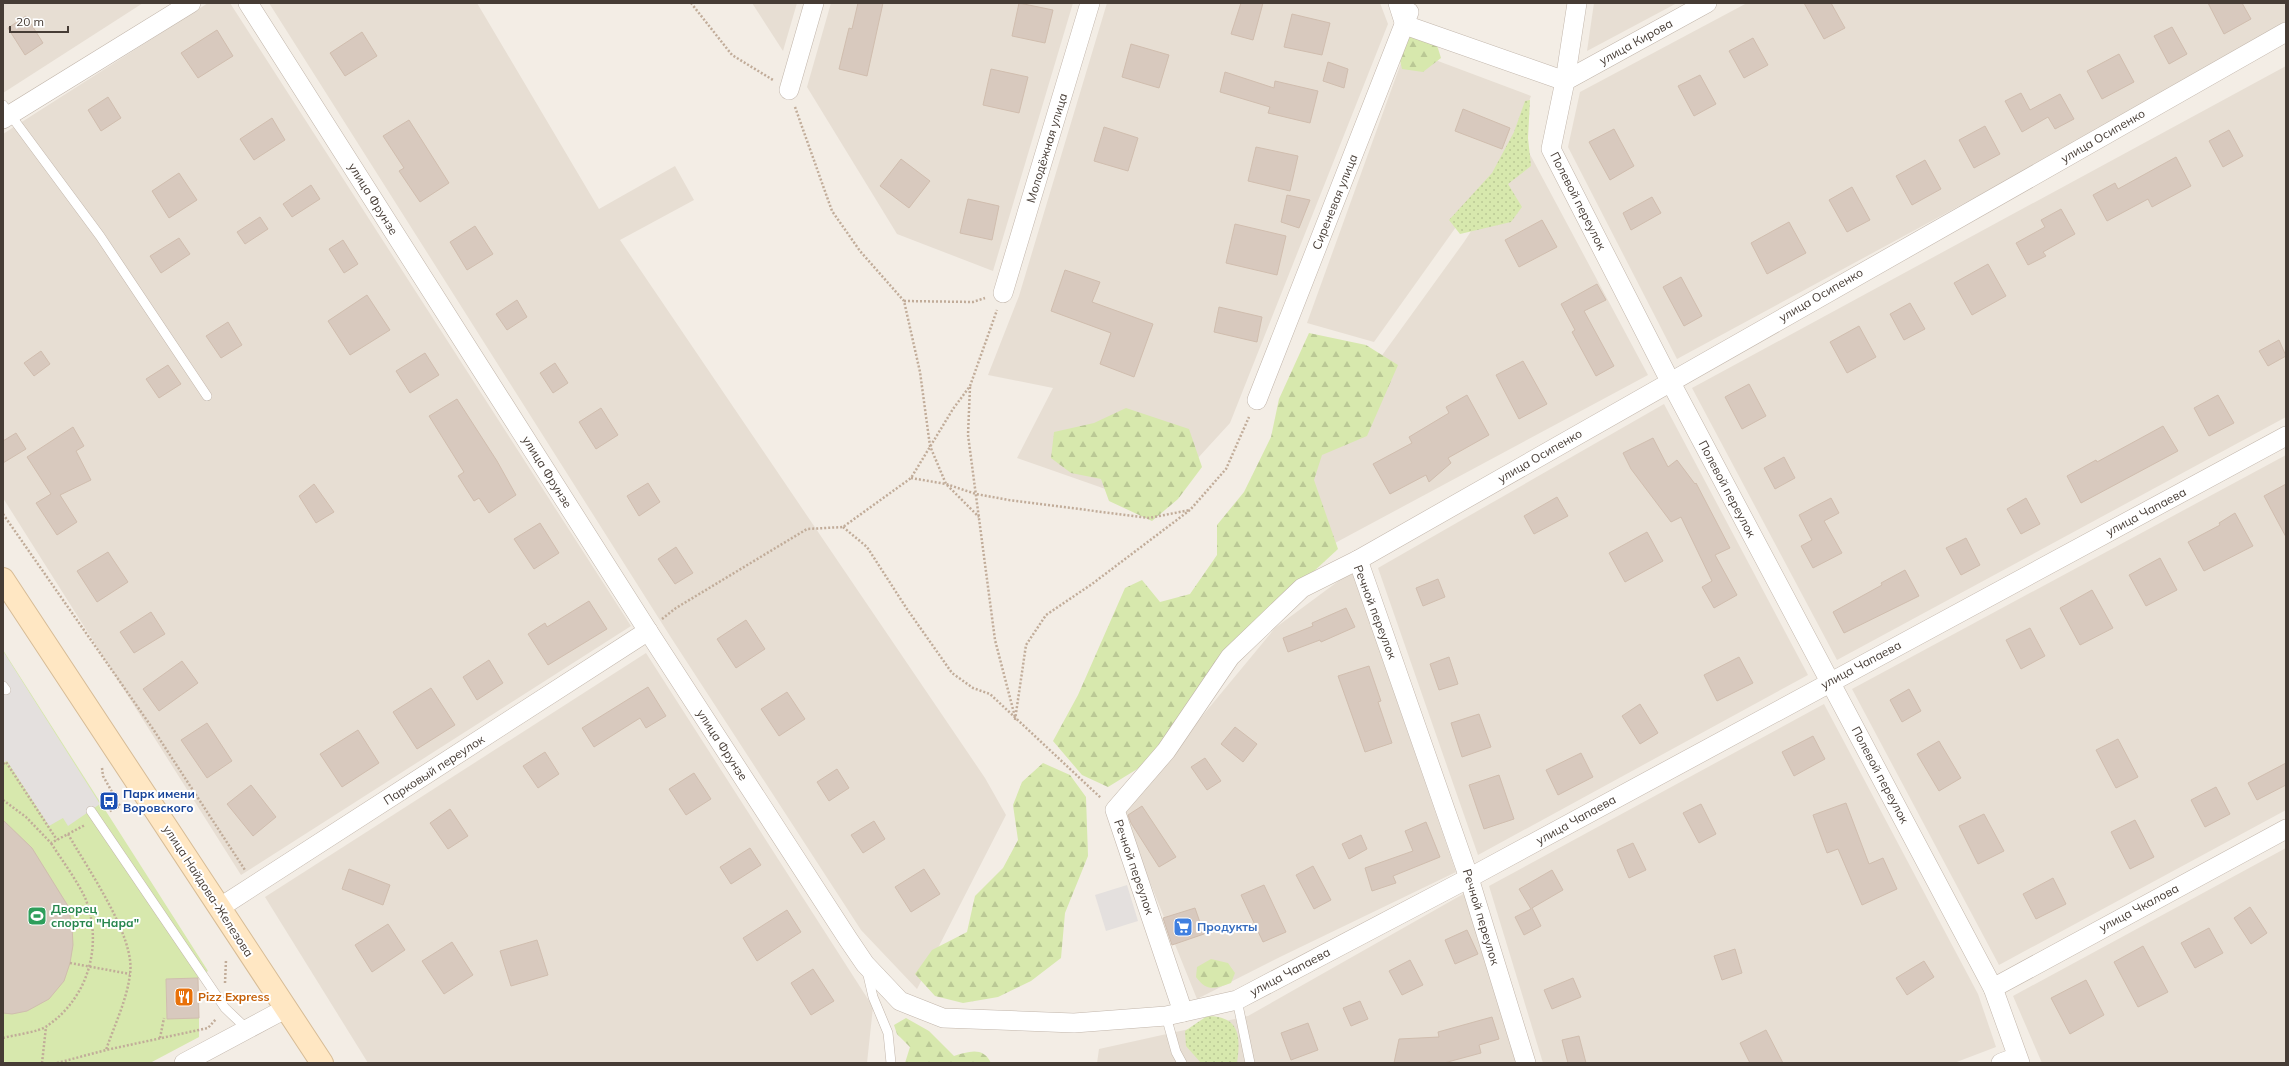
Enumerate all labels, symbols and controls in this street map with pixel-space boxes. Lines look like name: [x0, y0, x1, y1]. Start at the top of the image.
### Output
scale bar: [10, 8, 68, 34]
text: 20 m: [16, 14, 44, 29]
street label: улица Кирова: [1597, 15, 1675, 68]
street label: Молодёжная улица: [1023, 91, 1070, 205]
street label: улица Осипенко: [2058, 105, 2148, 166]
street label: Полевой переулок: [1547, 149, 1610, 253]
street label: Сиреневая улица: [1309, 152, 1361, 252]
street label: улица Фрунзе: [345, 160, 402, 238]
street label: улица Осипенко: [1776, 264, 1866, 325]
street label: улица Осипенко: [1495, 425, 1585, 486]
street label: улица Фрунзе: [519, 433, 576, 511]
street label: Полевой переулок: [1695, 438, 1760, 540]
street label: улица Чапаева: [2103, 484, 2189, 539]
street label: Речной переулок: [1351, 563, 1401, 662]
street label: улица Чапаева: [1818, 637, 1904, 692]
street label: улица Фрунзе: [694, 706, 751, 784]
street label: Полевой переулок: [1848, 724, 1913, 826]
street label: Парковый переулок: [380, 731, 488, 808]
place label: Парк имени Воровского: [123, 786, 195, 815]
bus stop icon: Парк имени Воровского: [98, 790, 120, 812]
street label: улица Чапаева: [1533, 791, 1618, 848]
street label: Речной переулок: [1111, 817, 1158, 917]
street label: улица Найдова-Железова: [160, 822, 257, 960]
street label: Речной переулок: [1460, 867, 1503, 967]
street label: улица Чкалова: [2096, 880, 2181, 935]
place label: Дворец спорта "Нара": [51, 901, 139, 930]
sports icon: Дворец спорта "Нара": [26, 905, 48, 927]
supermarket icon: Продукты: [1172, 916, 1194, 938]
place label: Продукты: [1197, 919, 1258, 934]
street label: улица Чапаева: [1247, 944, 1333, 999]
restaurant icon: Pizz Express: [173, 986, 195, 1008]
place label: Pizz Express: [198, 989, 269, 1004]

